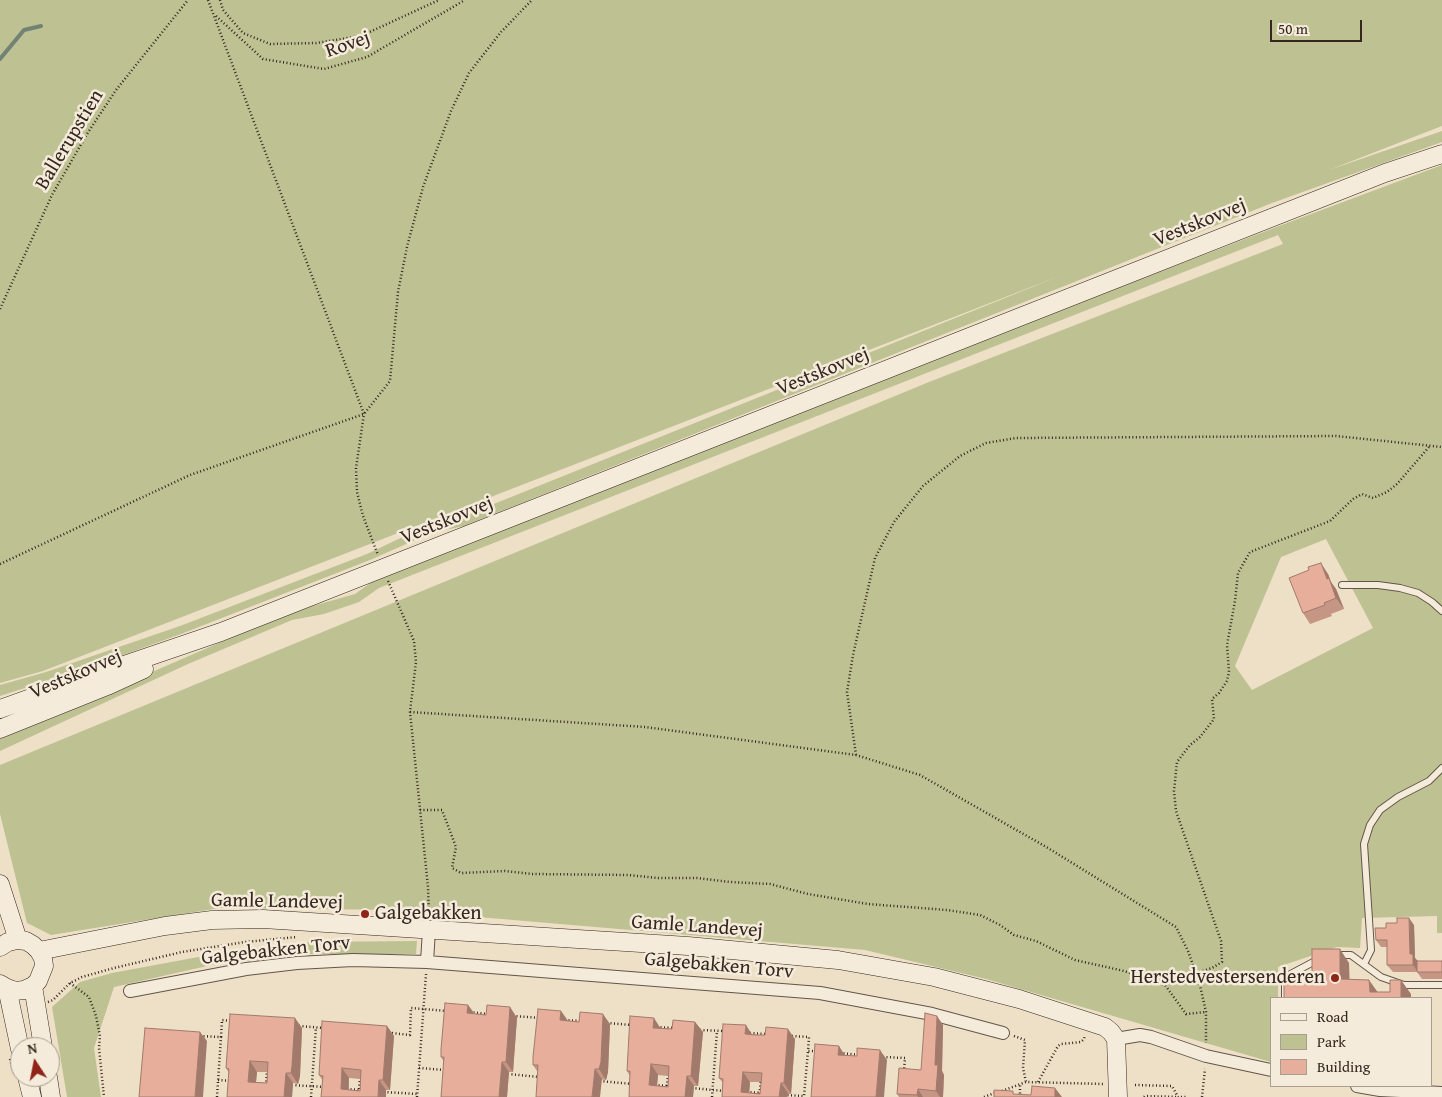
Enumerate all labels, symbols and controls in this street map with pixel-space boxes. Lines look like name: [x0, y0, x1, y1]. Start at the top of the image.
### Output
scale bar: [1272, 10, 1364, 42]
text: 50 m: [1278, 18, 1308, 39]
street label: Rovej: [323, 26, 373, 64]
street label: Ballerupstien: [31, 86, 109, 194]
street label: Vestskovvej: [1150, 194, 1250, 252]
street label: Vestskovvej: [773, 343, 873, 401]
street label: Vestskovvej: [397, 492, 497, 550]
street label: Vestskovvej: [26, 645, 126, 705]
street label: Gamle Landevej: [211, 889, 343, 915]
place label: Galgebakken: [375, 902, 482, 926]
marker: Galgebakken: [359, 908, 371, 920]
street label: Gamle Landevej: [630, 910, 764, 944]
street label: Galgebakken Torv: [200, 931, 352, 971]
street label: Galgebakken Torv: [643, 948, 795, 984]
place label: Herstedvestersenderen: [1130, 966, 1325, 990]
marker: Herstedvestersenderen: [1329, 972, 1341, 984]
legend: [1270, 997, 1432, 1087]
text: Road: [1317, 1006, 1348, 1027]
text: Park: [1317, 1031, 1346, 1052]
north arrow: [10, 1037, 60, 1087]
text: N: [26, 1038, 39, 1059]
text: Building: [1317, 1056, 1370, 1077]

